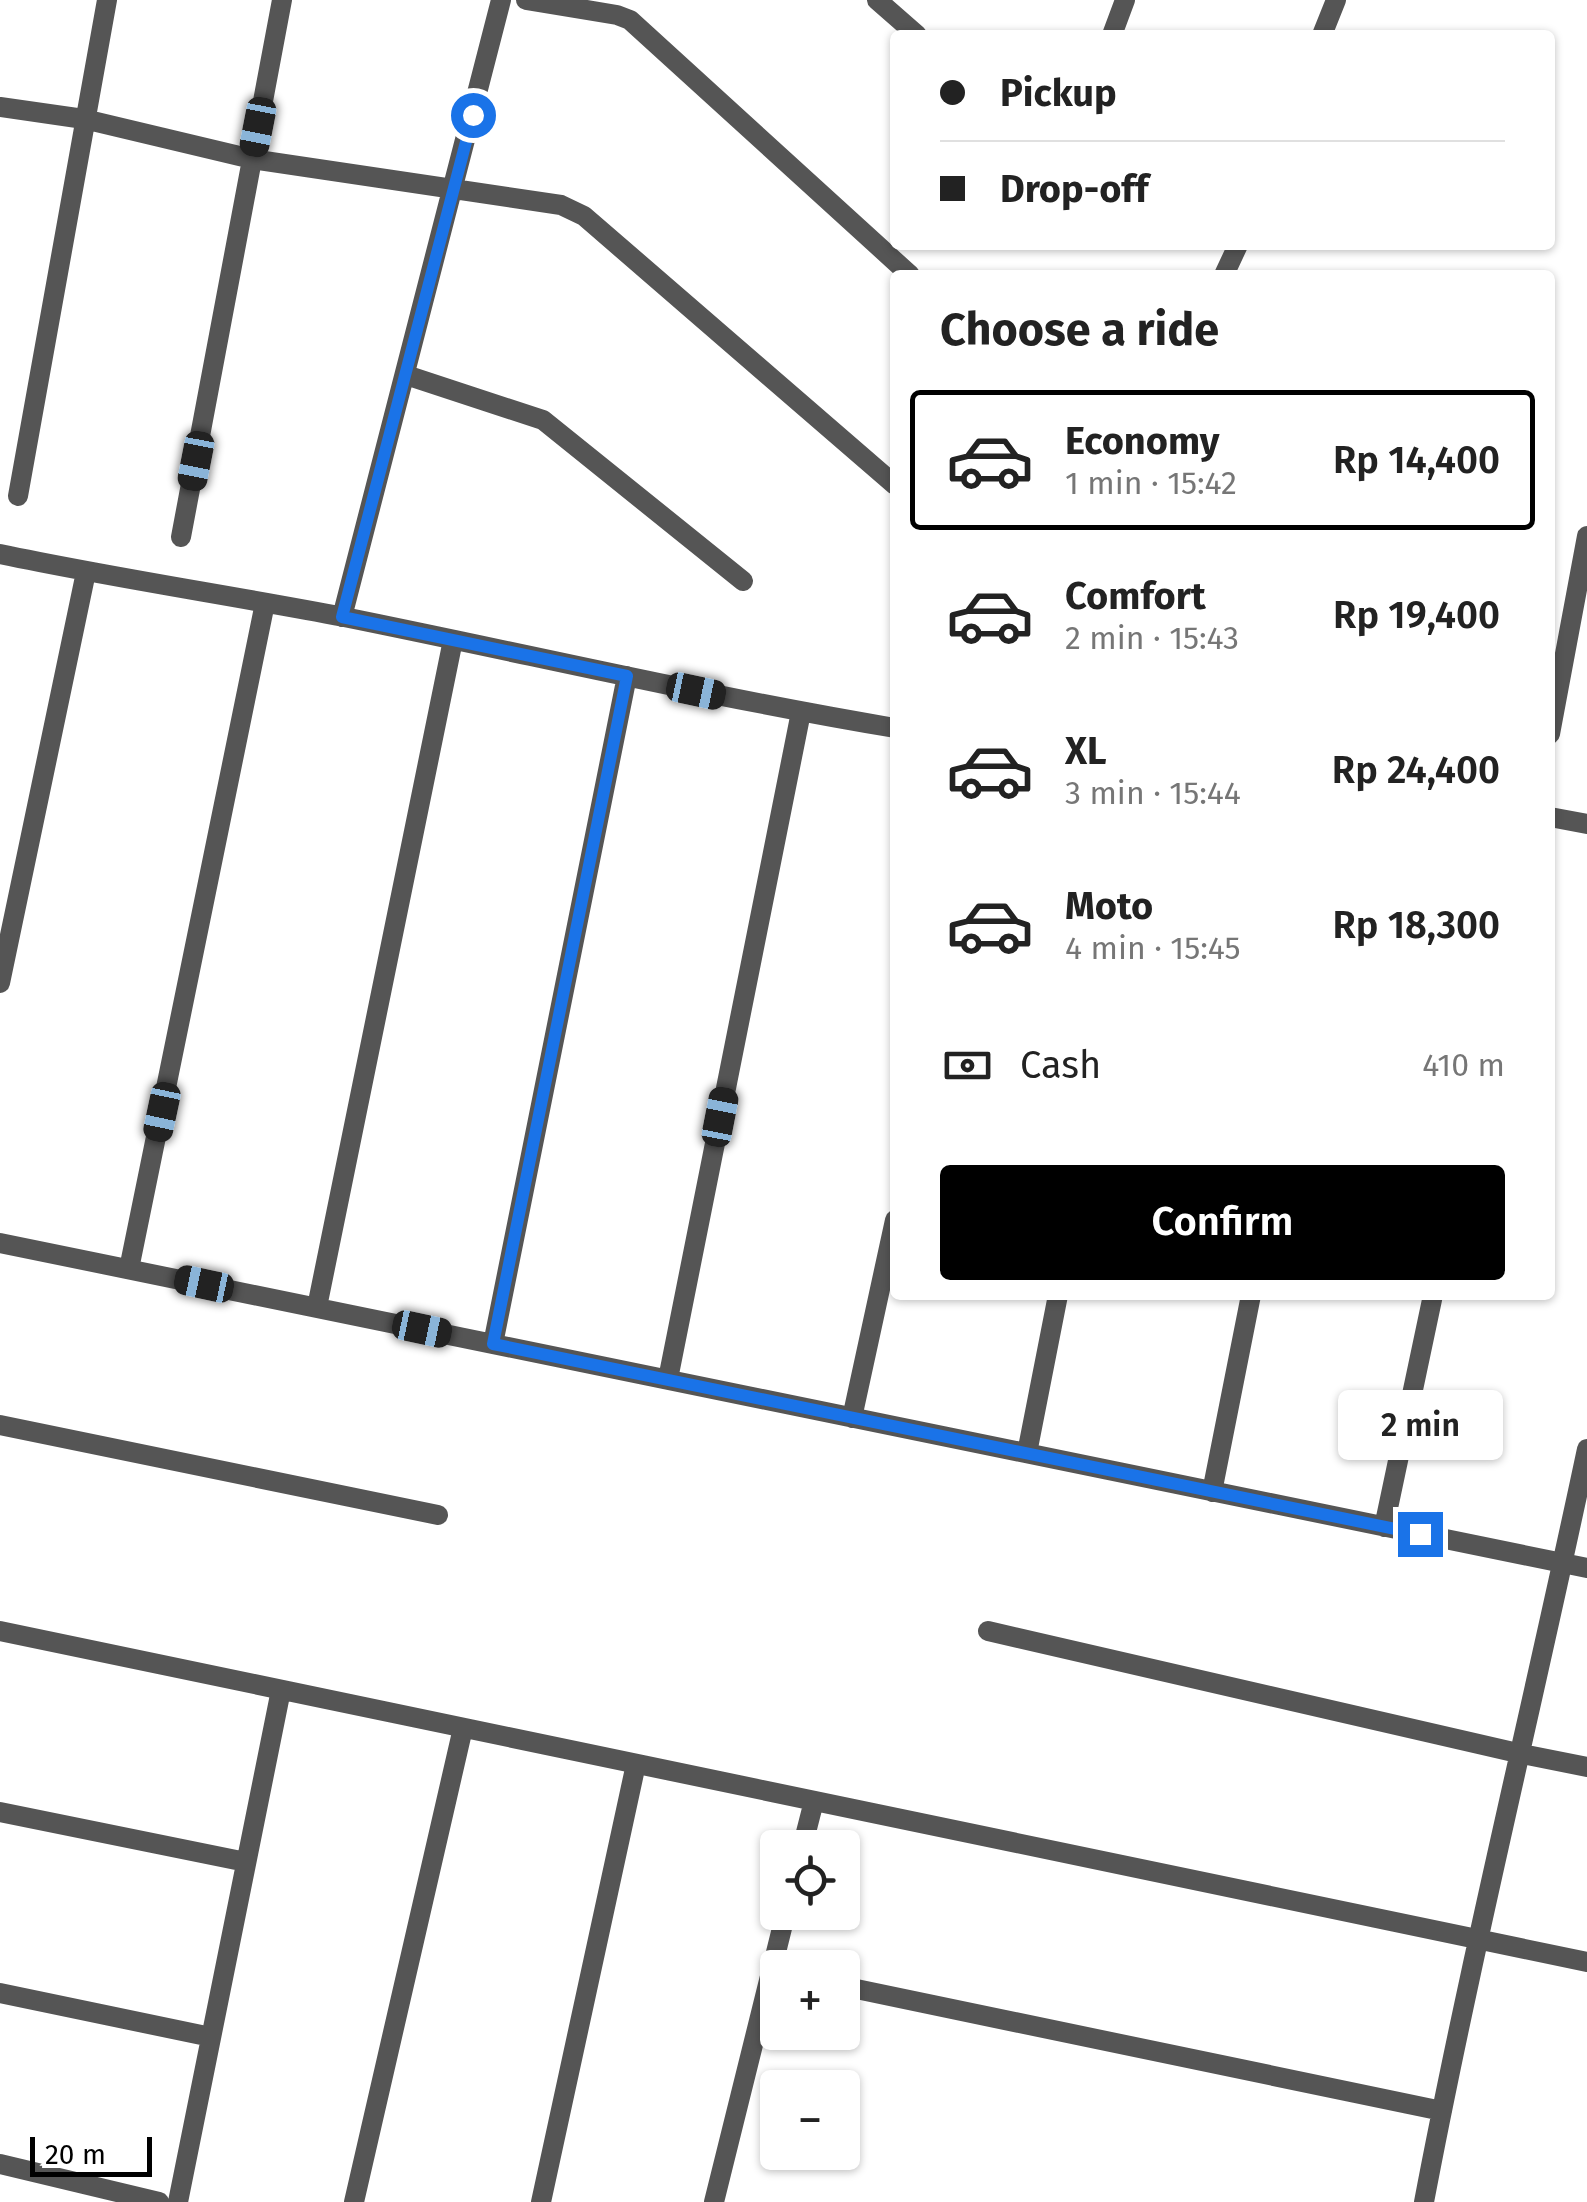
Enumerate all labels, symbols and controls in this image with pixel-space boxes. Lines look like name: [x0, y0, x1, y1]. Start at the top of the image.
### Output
text: Pickup: [1000, 70, 1117, 116]
route start: [451, 93, 496, 138]
car: [238, 95, 278, 159]
text: Drop-off: [1000, 166, 1148, 212]
text: Choose a ride: [940, 303, 1219, 357]
icon: car: [945, 415, 1035, 505]
text: Economy: [1065, 418, 1220, 464]
car: [176, 429, 216, 493]
text: Rp 14,400: [1333, 437, 1500, 483]
text: 1 min · 15:42: [1065, 464, 1237, 502]
icon: car: [945, 570, 1035, 660]
text: Comfort: [1065, 573, 1206, 619]
text: Rp 19,400: [1333, 592, 1500, 638]
text: 2 min · 15:43: [1065, 619, 1239, 657]
car: [664, 670, 728, 712]
icon: car: [945, 725, 1035, 815]
text: XL: [1065, 728, 1107, 774]
text: Rp 24,400: [1332, 747, 1500, 793]
text: 3 min · 15:44: [1065, 774, 1241, 812]
icon: car: [945, 880, 1035, 970]
text: Moto: [1065, 883, 1153, 929]
text: Rp 18,300: [1332, 902, 1500, 948]
text: 4 min · 15:45: [1065, 929, 1241, 967]
icon: cash: [940, 1038, 995, 1093]
text: Cash: [1020, 1042, 1101, 1088]
text: 410 m: [1422, 1046, 1505, 1084]
car: [141, 1080, 183, 1144]
car: [700, 1085, 740, 1149]
button: Confirm: [940, 1165, 1505, 1280]
car: [172, 1263, 236, 1305]
car: [390, 1308, 454, 1350]
callout: 2 min: [1338, 1389, 1502, 1459]
text: 2 min: [1381, 1406, 1460, 1444]
route end: [1398, 1512, 1443, 1557]
map controls: [760, 1830, 860, 2170]
button: locate: [760, 1830, 860, 1930]
button: +: [760, 1950, 860, 2050]
button: −: [760, 2070, 860, 2170]
scale bar: [30, 2132, 152, 2176]
text: 20 m: [45, 2138, 106, 2171]

